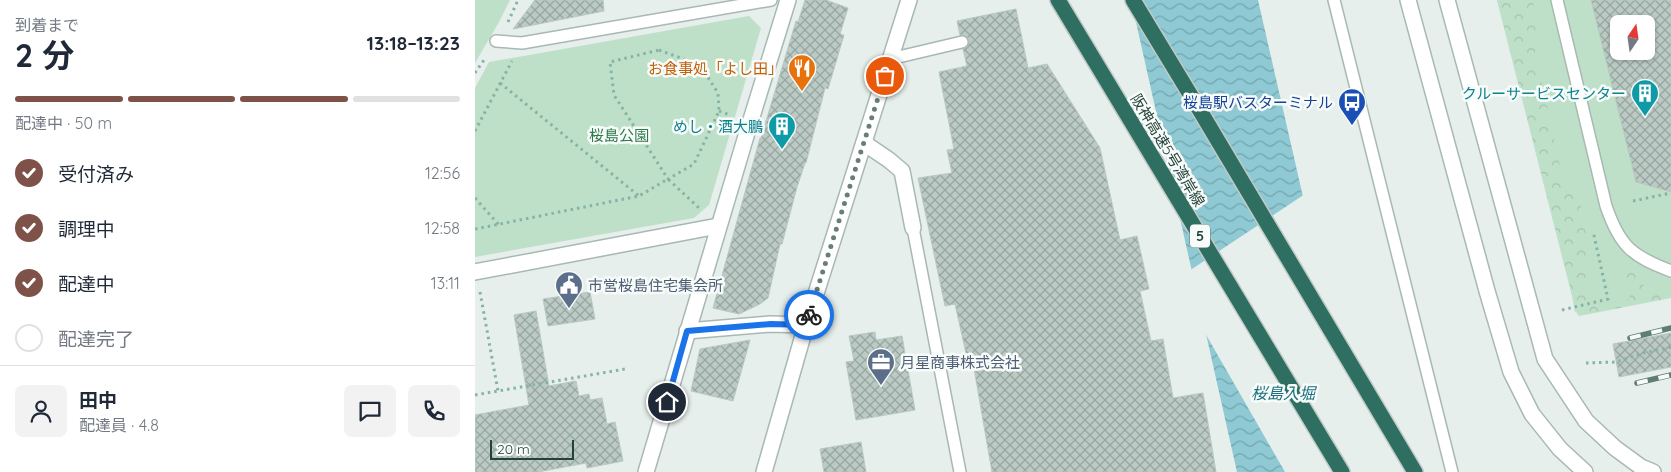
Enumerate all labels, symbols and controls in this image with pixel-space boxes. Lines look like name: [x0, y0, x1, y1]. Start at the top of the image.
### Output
text: 到着まで: [15, 15, 79, 35]
north arrow: [1610, 15, 1655, 60]
map controls: [1610, 15, 1655, 60]
text: 13:18–13:23: [367, 31, 460, 55]
text: 2 分: [15, 35, 74, 75]
restaurant icon: お食事処「よし田」: [787, 53, 817, 92]
pin: [864, 55, 906, 97]
place label: お食事処「よし田」: [648, 59, 783, 78]
icon: bag: [871, 62, 899, 90]
building icon: クルーサービスセンター: [1630, 78, 1660, 117]
place label: クルーサービスセンター: [1462, 84, 1626, 103]
bus stop icon: 桜島駅バスターミナル: [1337, 87, 1367, 126]
street label: 阪神高速5号湾岸線: [1127, 90, 1209, 210]
place label: 桜島駅バスターミナル: [1183, 93, 1333, 112]
building icon: めし・酒大鵬: [767, 111, 797, 150]
text: 配達中 · 50 m: [15, 113, 112, 133]
place label: めし・酒大鵬: [673, 117, 763, 136]
park label: 桜島公園: [589, 126, 649, 145]
icon: check: [15, 159, 43, 187]
text: 受付済み: [58, 162, 134, 186]
text: 12:56: [425, 163, 460, 183]
icon: check: [15, 214, 43, 242]
text: 調理中: [58, 217, 115, 241]
text: 12:58: [425, 218, 460, 238]
road number: 5: [1190, 225, 1210, 248]
icon: check: [15, 269, 43, 297]
public building icon: 市営桜島住宅集会所: [554, 270, 584, 309]
text: 配達中: [58, 272, 115, 296]
text: 13:11: [431, 273, 460, 293]
place label: 市営桜島住宅集会所: [588, 276, 723, 295]
courier: [784, 290, 834, 340]
icon: bike: [795, 301, 823, 329]
text: 配達完了: [58, 327, 134, 351]
office icon: 月星商事株式会社: [866, 347, 896, 386]
place label: 月星商事株式会社: [900, 353, 1020, 372]
pin: [646, 381, 688, 423]
water label: 桜島入堀: [1251, 383, 1318, 403]
button: person: [15, 385, 67, 437]
button: chat: [344, 385, 396, 437]
button: phone: [408, 385, 460, 437]
text: 田中: [79, 388, 117, 412]
icon: home: [653, 388, 681, 416]
text: 配達員 · 4.8: [79, 415, 159, 435]
scale bar: [490, 437, 574, 460]
text: 20 m: [497, 440, 530, 458]

